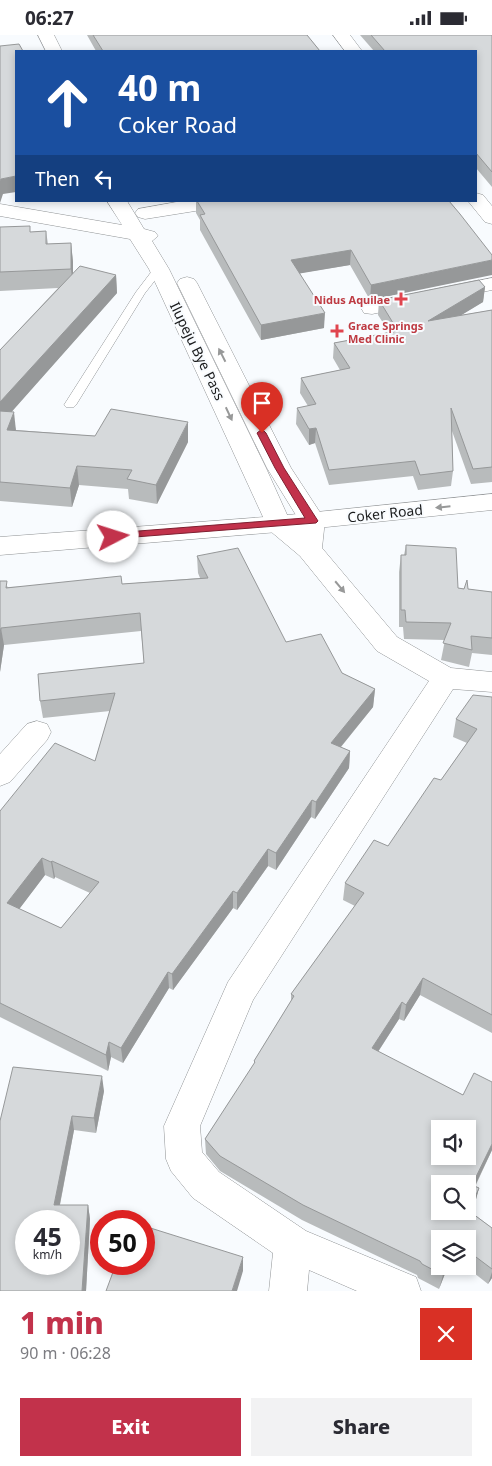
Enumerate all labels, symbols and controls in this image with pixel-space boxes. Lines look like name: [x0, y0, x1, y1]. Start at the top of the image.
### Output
text: 06:27: [25, 5, 74, 31]
text: 40 m: [118, 64, 201, 111]
icon: ahead: [35, 70, 100, 135]
text: Coker Road: [118, 109, 237, 139]
icon: left: [90, 165, 118, 193]
text: Then: [35, 166, 80, 192]
place label: Nidus Aquilae: [314, 292, 390, 307]
marker: Nidus Aquilae: [394, 292, 408, 306]
street label: Ilupeju Bye Pass: [166, 299, 230, 403]
place label: Grace Springs Med Clinic: [348, 318, 424, 346]
marker: Grace Springs Med Clinic: [330, 324, 344, 338]
one-way arrow: [218, 348, 226, 362]
pin: [241, 382, 283, 433]
icon: arrive: [248, 389, 276, 417]
one-way arrow: [225, 407, 233, 422]
street label: Coker Road: [346, 500, 424, 526]
one-way arrow: [435, 503, 451, 511]
position arrow: [86, 510, 138, 562]
one-way arrow: [334, 581, 346, 593]
map controls: [431, 1120, 476, 1275]
button: sound: [431, 1120, 476, 1165]
button: search: [431, 1175, 476, 1220]
speed limit sign: 50: [90, 1210, 155, 1275]
text: 45: [33, 1219, 62, 1253]
button: layers: [431, 1230, 476, 1275]
text: km/h: [33, 1246, 62, 1263]
text: 1 min: [20, 1302, 104, 1343]
button: close: [420, 1308, 472, 1360]
text: 90 m · 06:28: [20, 1342, 111, 1364]
button: Exit: [20, 1398, 241, 1456]
button: Share: [251, 1398, 472, 1456]

